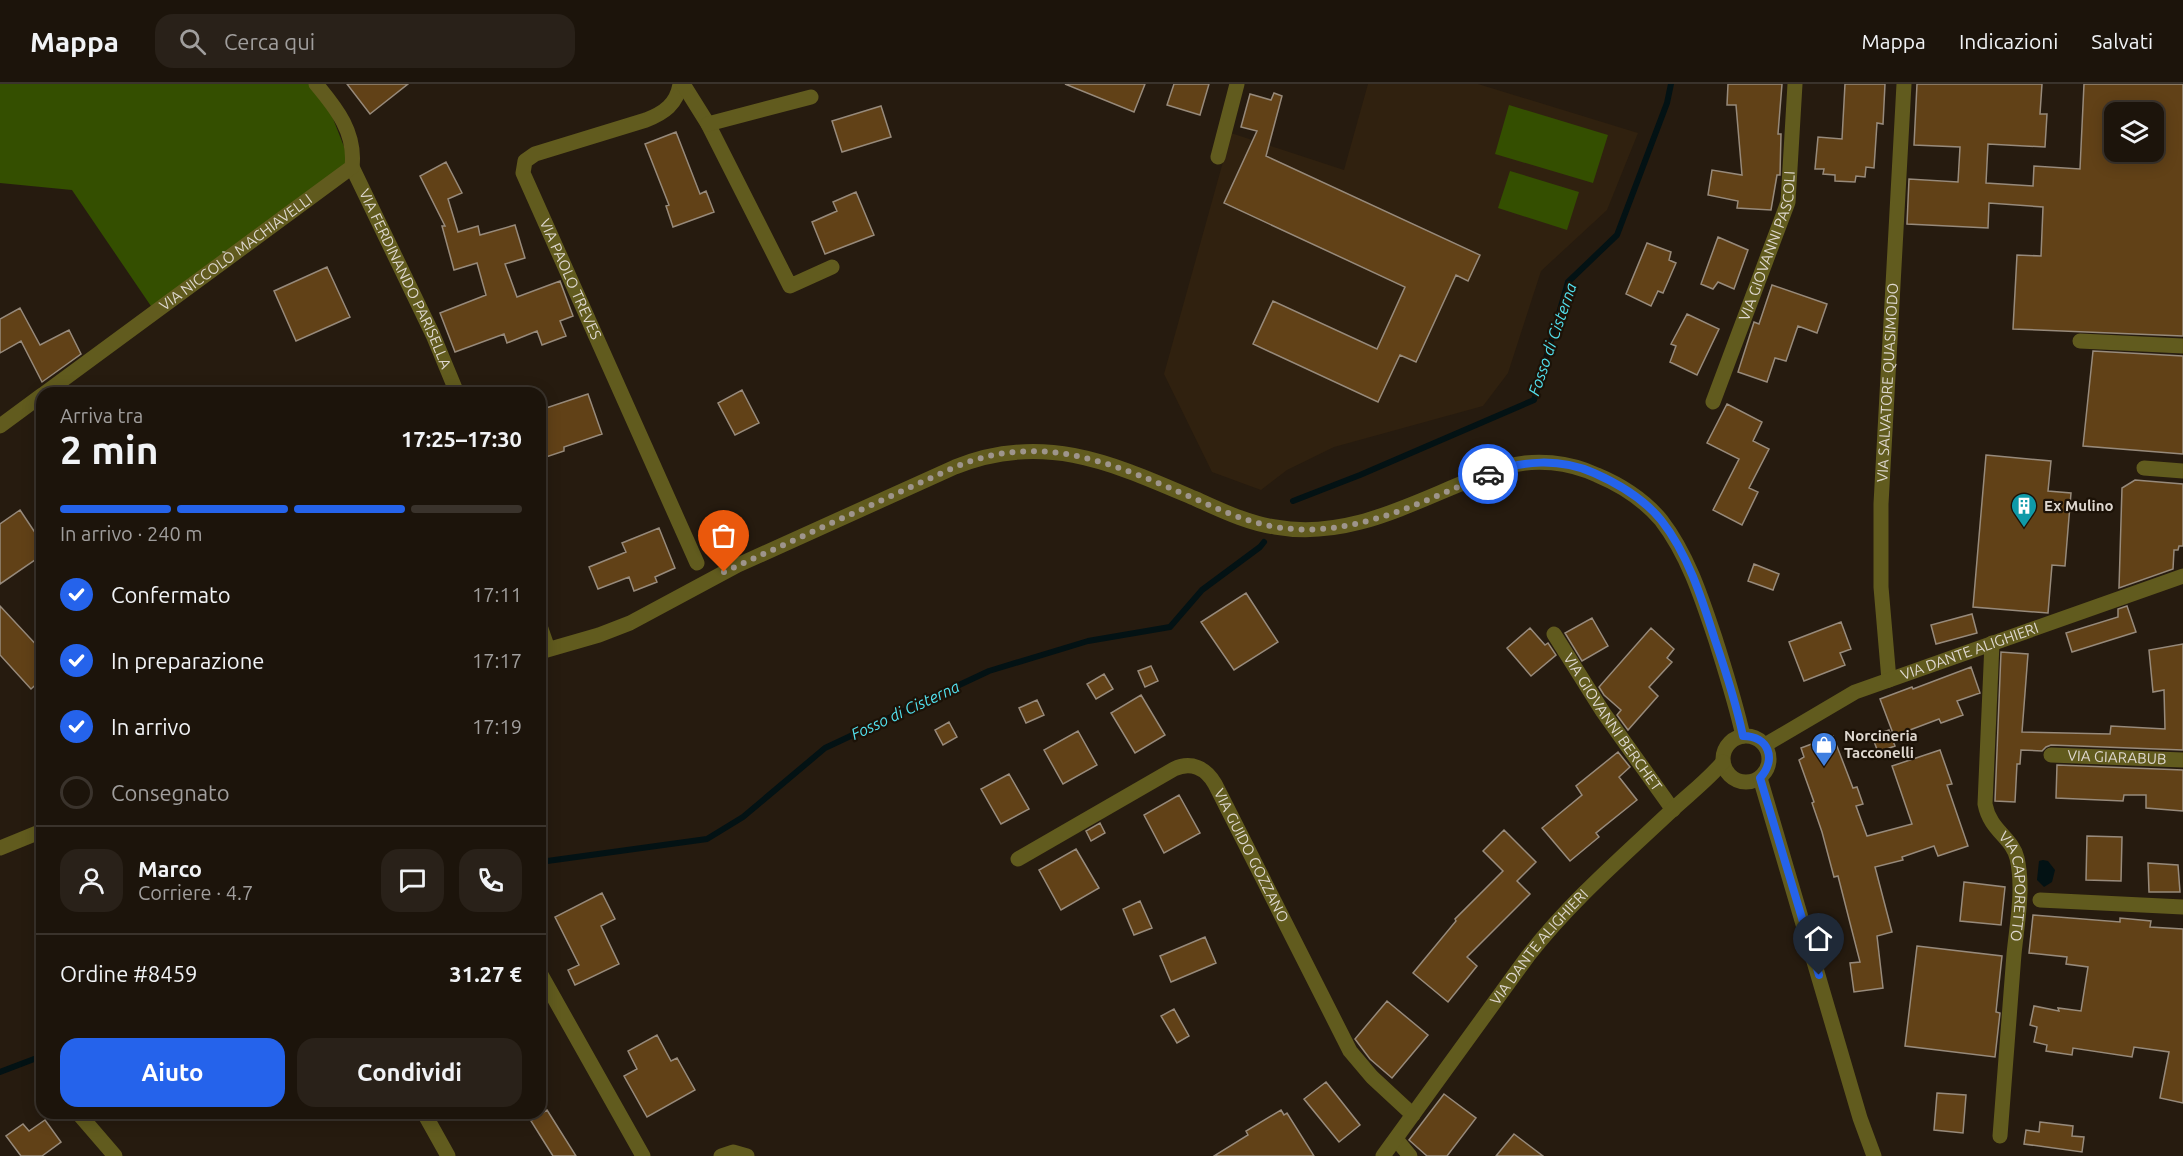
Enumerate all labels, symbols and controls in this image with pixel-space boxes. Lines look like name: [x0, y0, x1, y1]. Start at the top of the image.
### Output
search box: [155, 14, 575, 68]
icon: search: [176, 25, 209, 58]
text: Mappa: [30, 26, 119, 57]
text: Cerca qui: [224, 29, 315, 54]
text: Mappa: [1861, 29, 1926, 53]
text: Indicazioni: [1959, 29, 2058, 53]
text: Salvati: [2091, 29, 2153, 53]
map controls: [2104, 102, 2164, 162]
button: layers: [2104, 102, 2164, 162]
street label: VIA GIOVANNI PASCOLI: [1735, 170, 1798, 323]
street label: VIA FERDINANDO PARISELLA: [356, 186, 455, 371]
street label: VIA NICCOLÒ MACHIAVELLI: [156, 190, 315, 314]
street label: VIA PAOLO TREVES: [536, 216, 605, 342]
water label: Fosso di Cisterna: [1524, 280, 1580, 398]
street label: VIA SALVATORE QUASIMODO: [1873, 282, 1901, 483]
text: Arriva tra: [60, 404, 143, 427]
text: 17:25–17:30: [401, 426, 522, 451]
text: 2 min: [60, 428, 159, 471]
courier: [1458, 444, 1518, 504]
icon: car: [1472, 458, 1505, 491]
building icon: Ex Mulino: [2009, 491, 2039, 529]
place label: Ex Mulino: [2044, 497, 2114, 514]
pin: [698, 510, 749, 572]
icon: bag: [707, 519, 740, 552]
text: In arrivo · 240 m: [60, 522, 203, 545]
icon: check: [60, 578, 93, 611]
text: Confermato: [111, 582, 231, 607]
text: 17:11: [472, 583, 522, 606]
street label: VIA DANTE ALIGHIERI: [1898, 619, 2041, 683]
icon: check: [60, 644, 93, 677]
text: In preparazione: [111, 648, 264, 673]
text: 17:17: [472, 649, 522, 672]
street label: VIA GIOVANNI BERCHET: [1560, 650, 1666, 795]
water label: Fosso di Cisterna: [848, 677, 963, 743]
icon: check: [60, 710, 93, 743]
text: In arrivo: [111, 714, 191, 739]
text: 17:19: [472, 715, 522, 738]
place label: Norcineria Tacconelli: [1844, 727, 1918, 761]
shop icon: Norcineria Tacconelli: [1809, 730, 1839, 768]
street label: VIA GIARABUB: [2067, 747, 2167, 767]
text: Consegnato: [111, 780, 230, 805]
street label: VIA GUIDO GOZZANO: [1211, 786, 1292, 925]
street label: VIA CAPORETTO: [1996, 828, 2029, 942]
button: person: [60, 849, 123, 912]
button: chat: [381, 849, 444, 912]
button: phone: [459, 849, 522, 912]
text: Marco: [138, 856, 202, 881]
text: Corriere · 4.7: [138, 881, 253, 904]
street label: VIA DANTE ALIGHIERI: [1486, 885, 1591, 1008]
pin: [1793, 913, 1844, 975]
icon: home: [1802, 922, 1835, 955]
text: Ordine #8459: [60, 961, 197, 986]
text: 31.27 €: [449, 961, 522, 986]
button: Aiuto: [60, 1038, 285, 1107]
button: Condividi: [297, 1038, 522, 1107]

